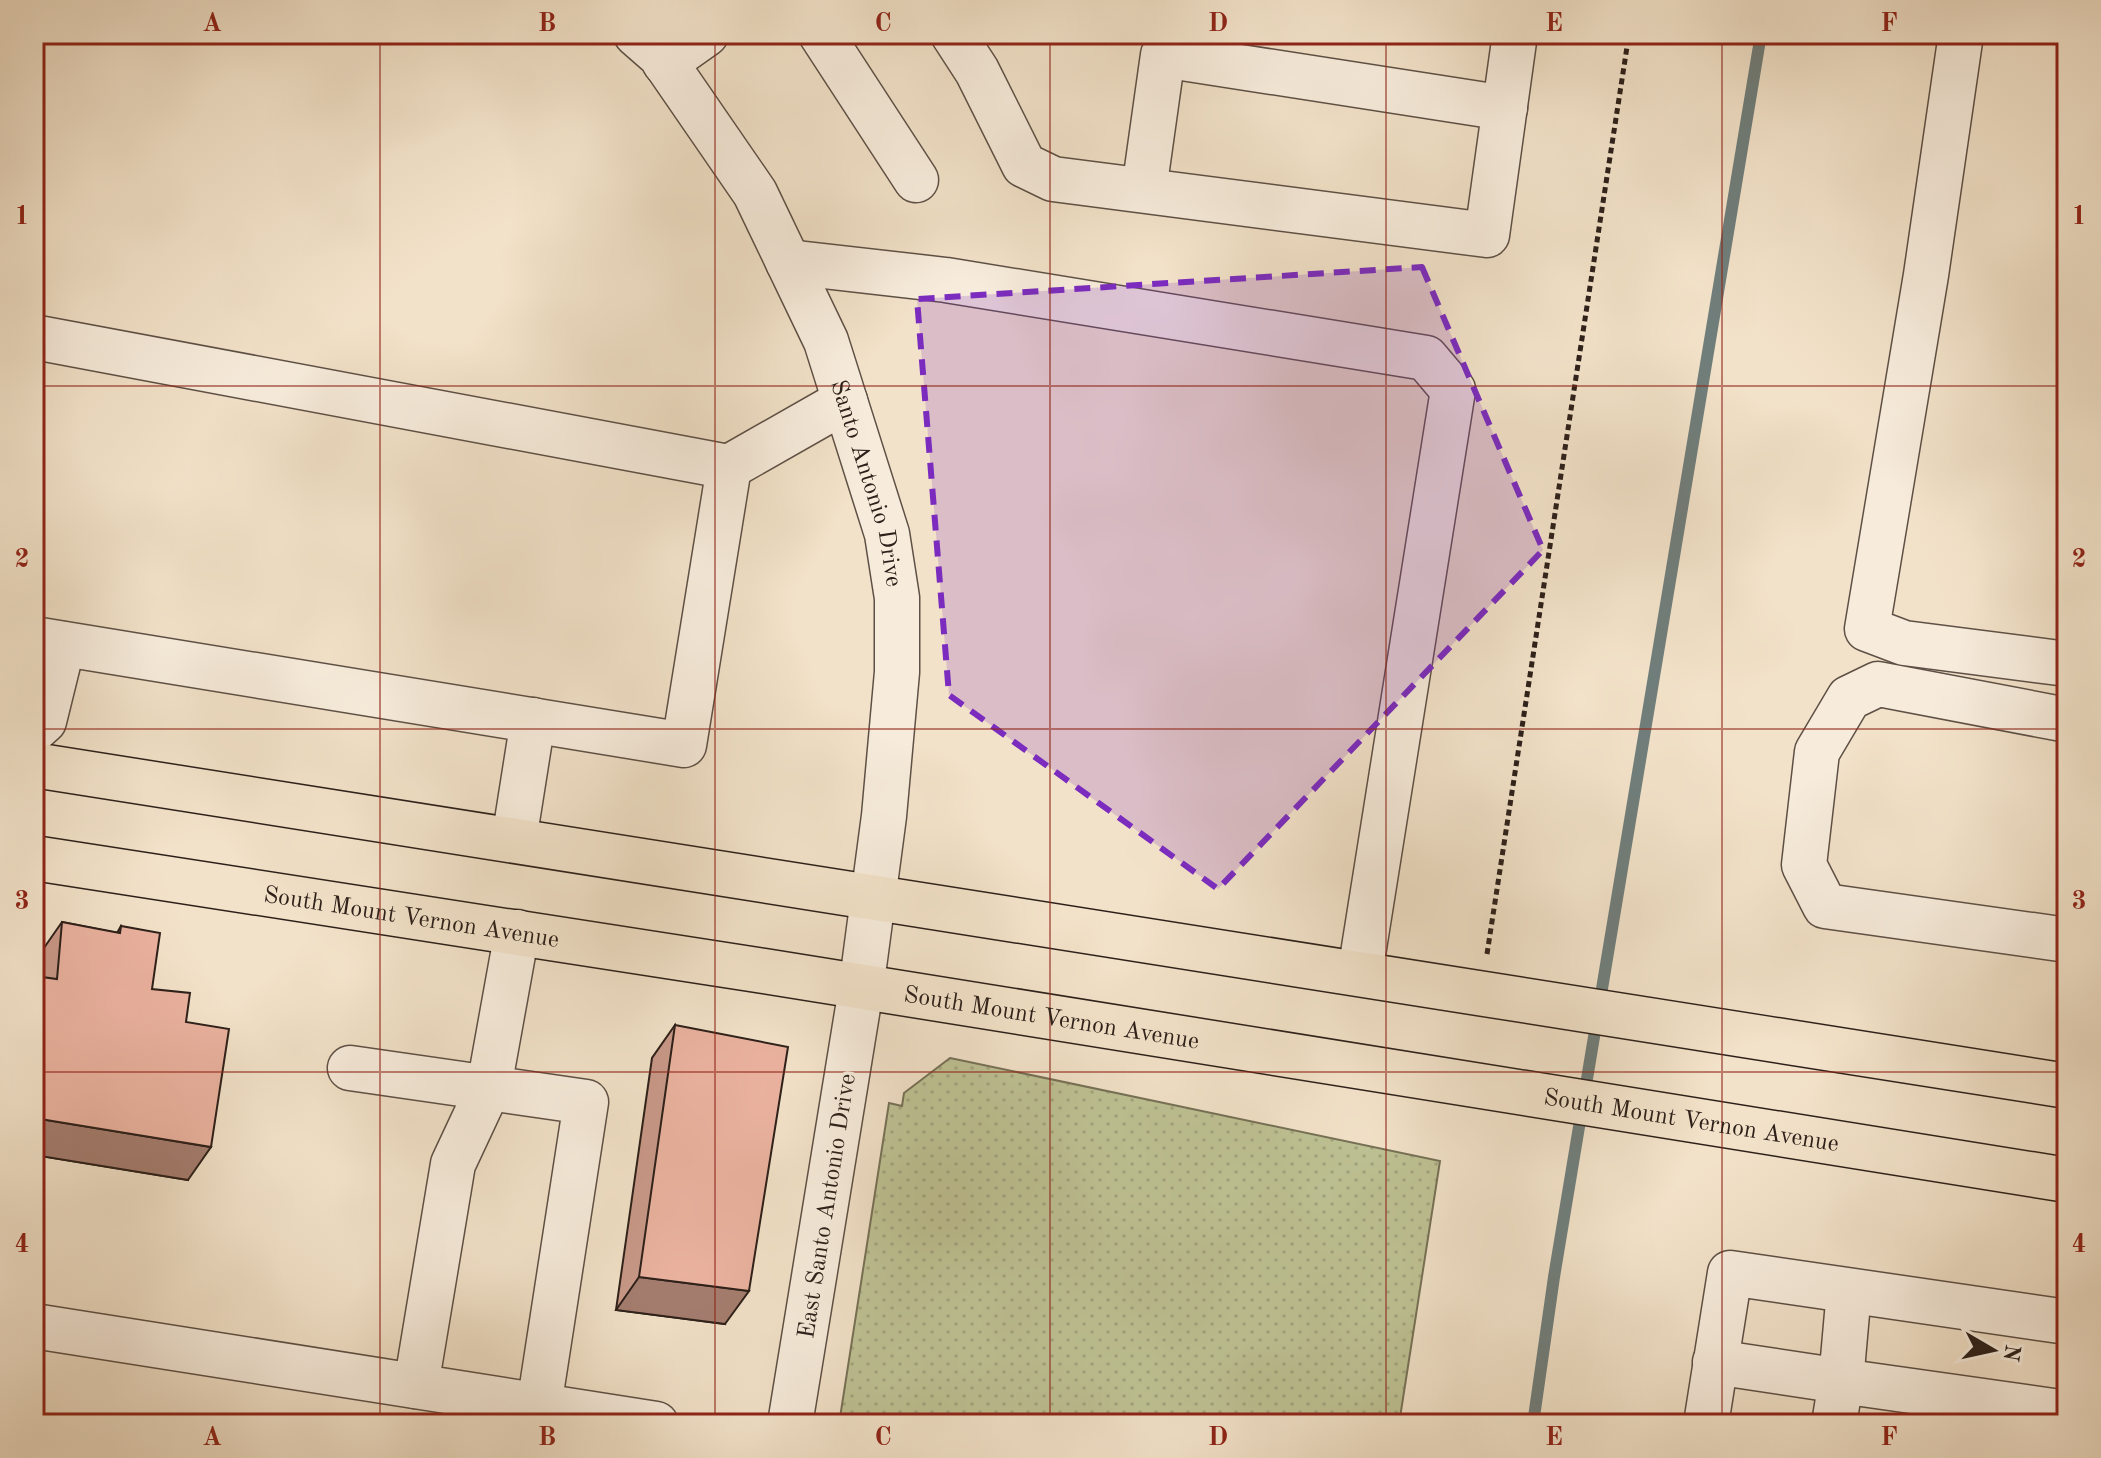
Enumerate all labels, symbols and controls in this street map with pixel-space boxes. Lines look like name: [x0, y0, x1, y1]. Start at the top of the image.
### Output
text: A: [202, 11, 222, 37]
text: B: [538, 11, 556, 37]
text: C: [874, 11, 892, 37]
text: D: [1208, 11, 1228, 37]
text: E: [1545, 11, 1563, 37]
text: F: [1880, 11, 1898, 37]
text: 1: [14, 204, 30, 230]
text: 1: [2071, 204, 2087, 230]
street label: Santo Antonio Drive: [825, 377, 905, 589]
text: 2: [14, 547, 30, 573]
text: 2: [2071, 547, 2087, 573]
street label: South Mount Vernon Avenue: [262, 884, 561, 953]
text: 3: [14, 889, 30, 915]
text: 3: [2071, 889, 2087, 915]
street label: South Mount Vernon Avenue: [902, 984, 1201, 1055]
street label: East Santo Antonio Drive: [795, 1072, 861, 1341]
street label: South Mount Vernon Avenue: [1542, 1086, 1841, 1157]
text: 4: [14, 1232, 30, 1258]
text: 4: [2071, 1232, 2087, 1258]
north arrow: [1953, 1310, 2033, 1390]
text: N: [1999, 1343, 2023, 1363]
text: A: [202, 1425, 222, 1451]
text: B: [538, 1425, 556, 1451]
text: C: [874, 1425, 892, 1451]
text: D: [1208, 1425, 1228, 1451]
text: E: [1545, 1425, 1563, 1451]
text: F: [1880, 1425, 1898, 1451]

